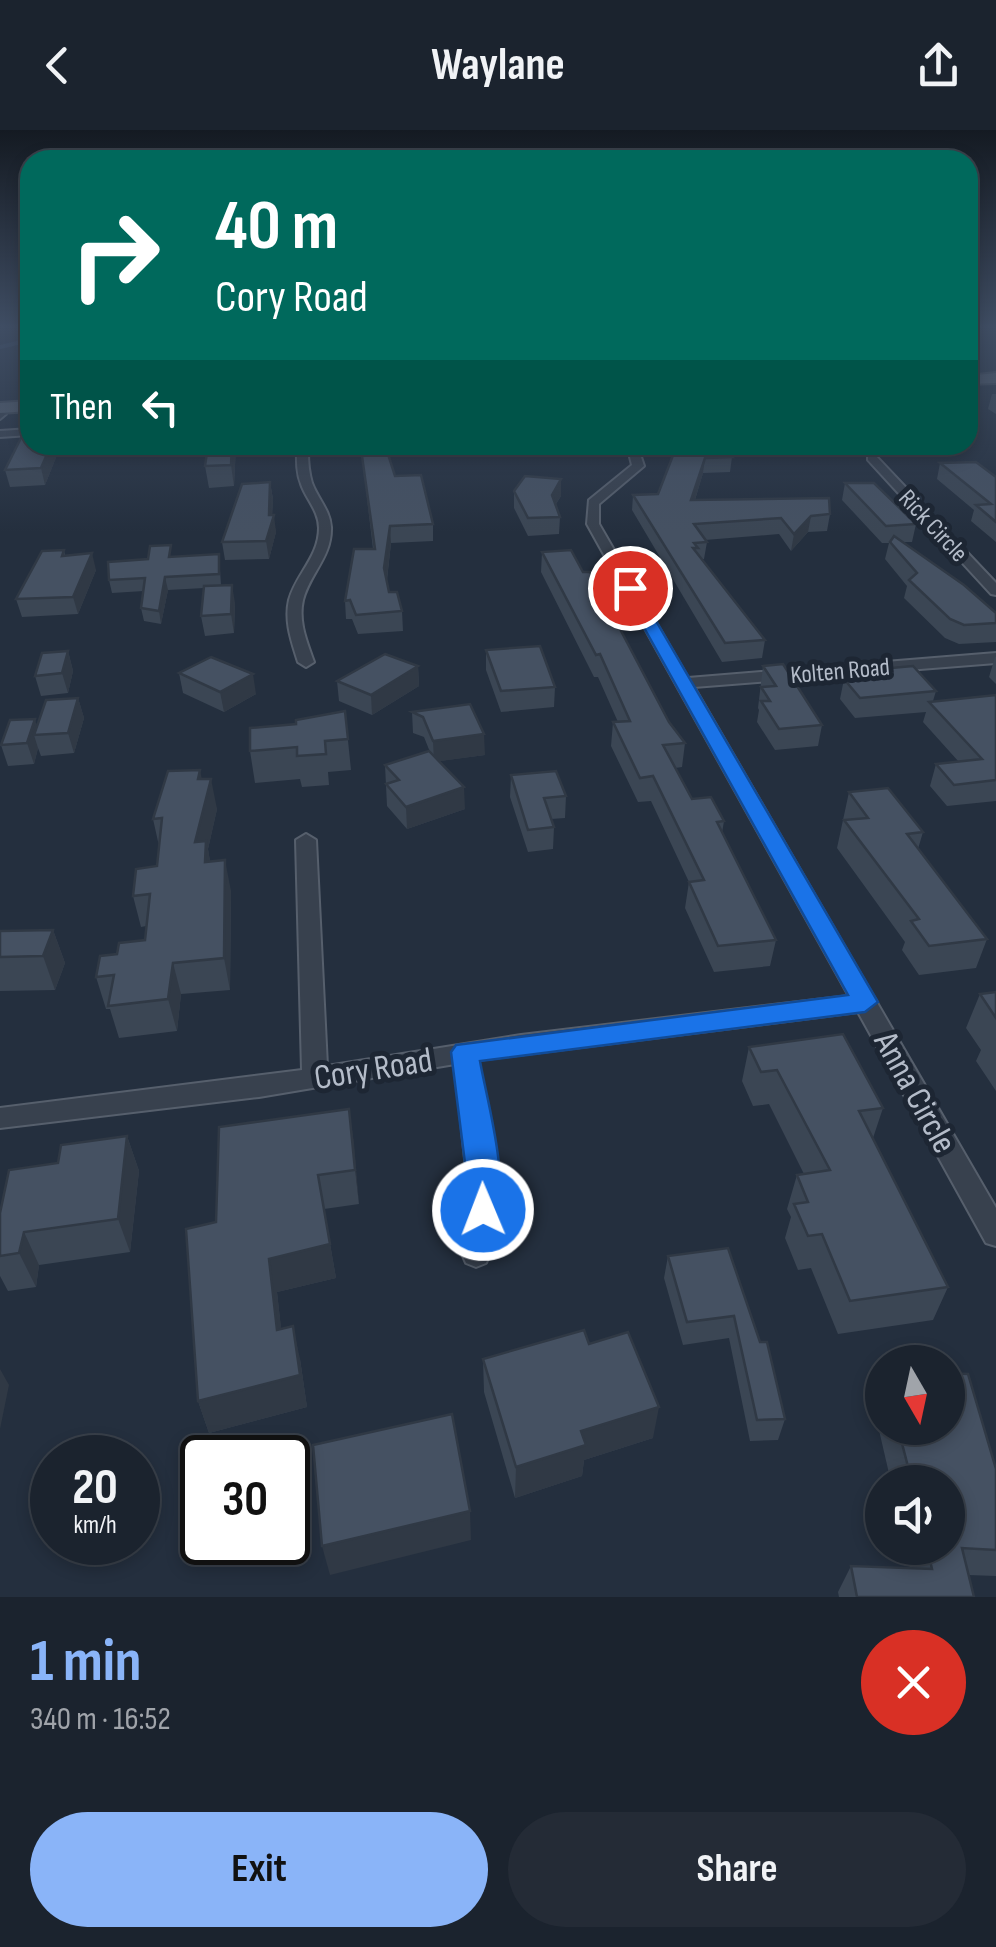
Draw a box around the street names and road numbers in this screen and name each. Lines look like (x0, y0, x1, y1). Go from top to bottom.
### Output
street label: Rick Circle (892, 483, 974, 569)
street label: Kolten Road (789, 652, 891, 691)
street label: Anna Circle (863, 1024, 966, 1161)
street label: Cory Road (311, 1039, 435, 1100)

